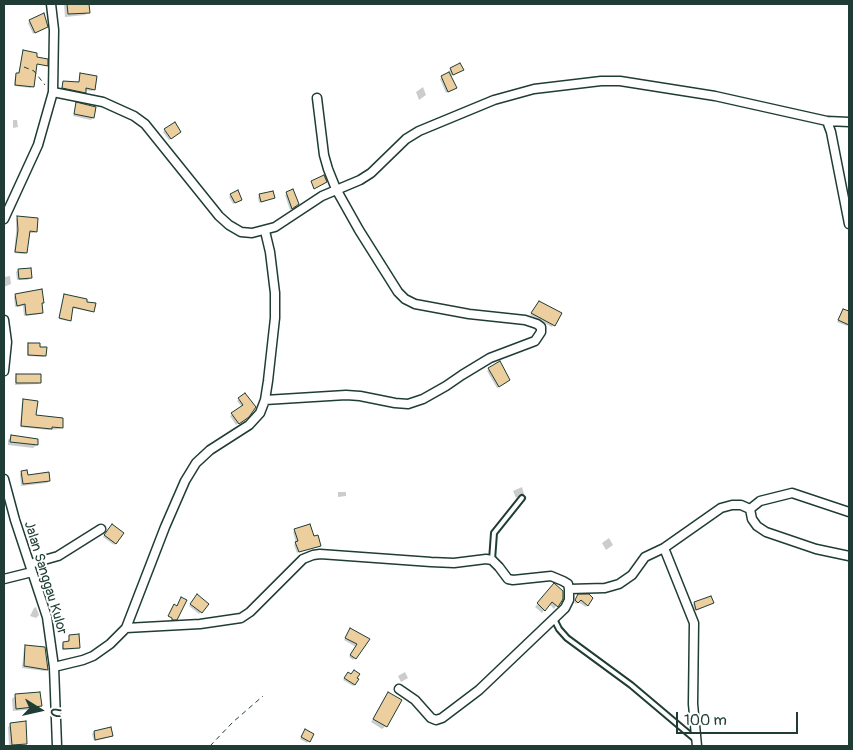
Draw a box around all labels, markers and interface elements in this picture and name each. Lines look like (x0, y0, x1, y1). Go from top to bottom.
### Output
street label: Jalan Sanggau Kulor (20, 519, 70, 637)
north arrow (15, 685, 65, 735)
scale bar (678, 702, 800, 734)
text: U (46, 707, 64, 719)
text: 100 m (684, 711, 727, 730)

